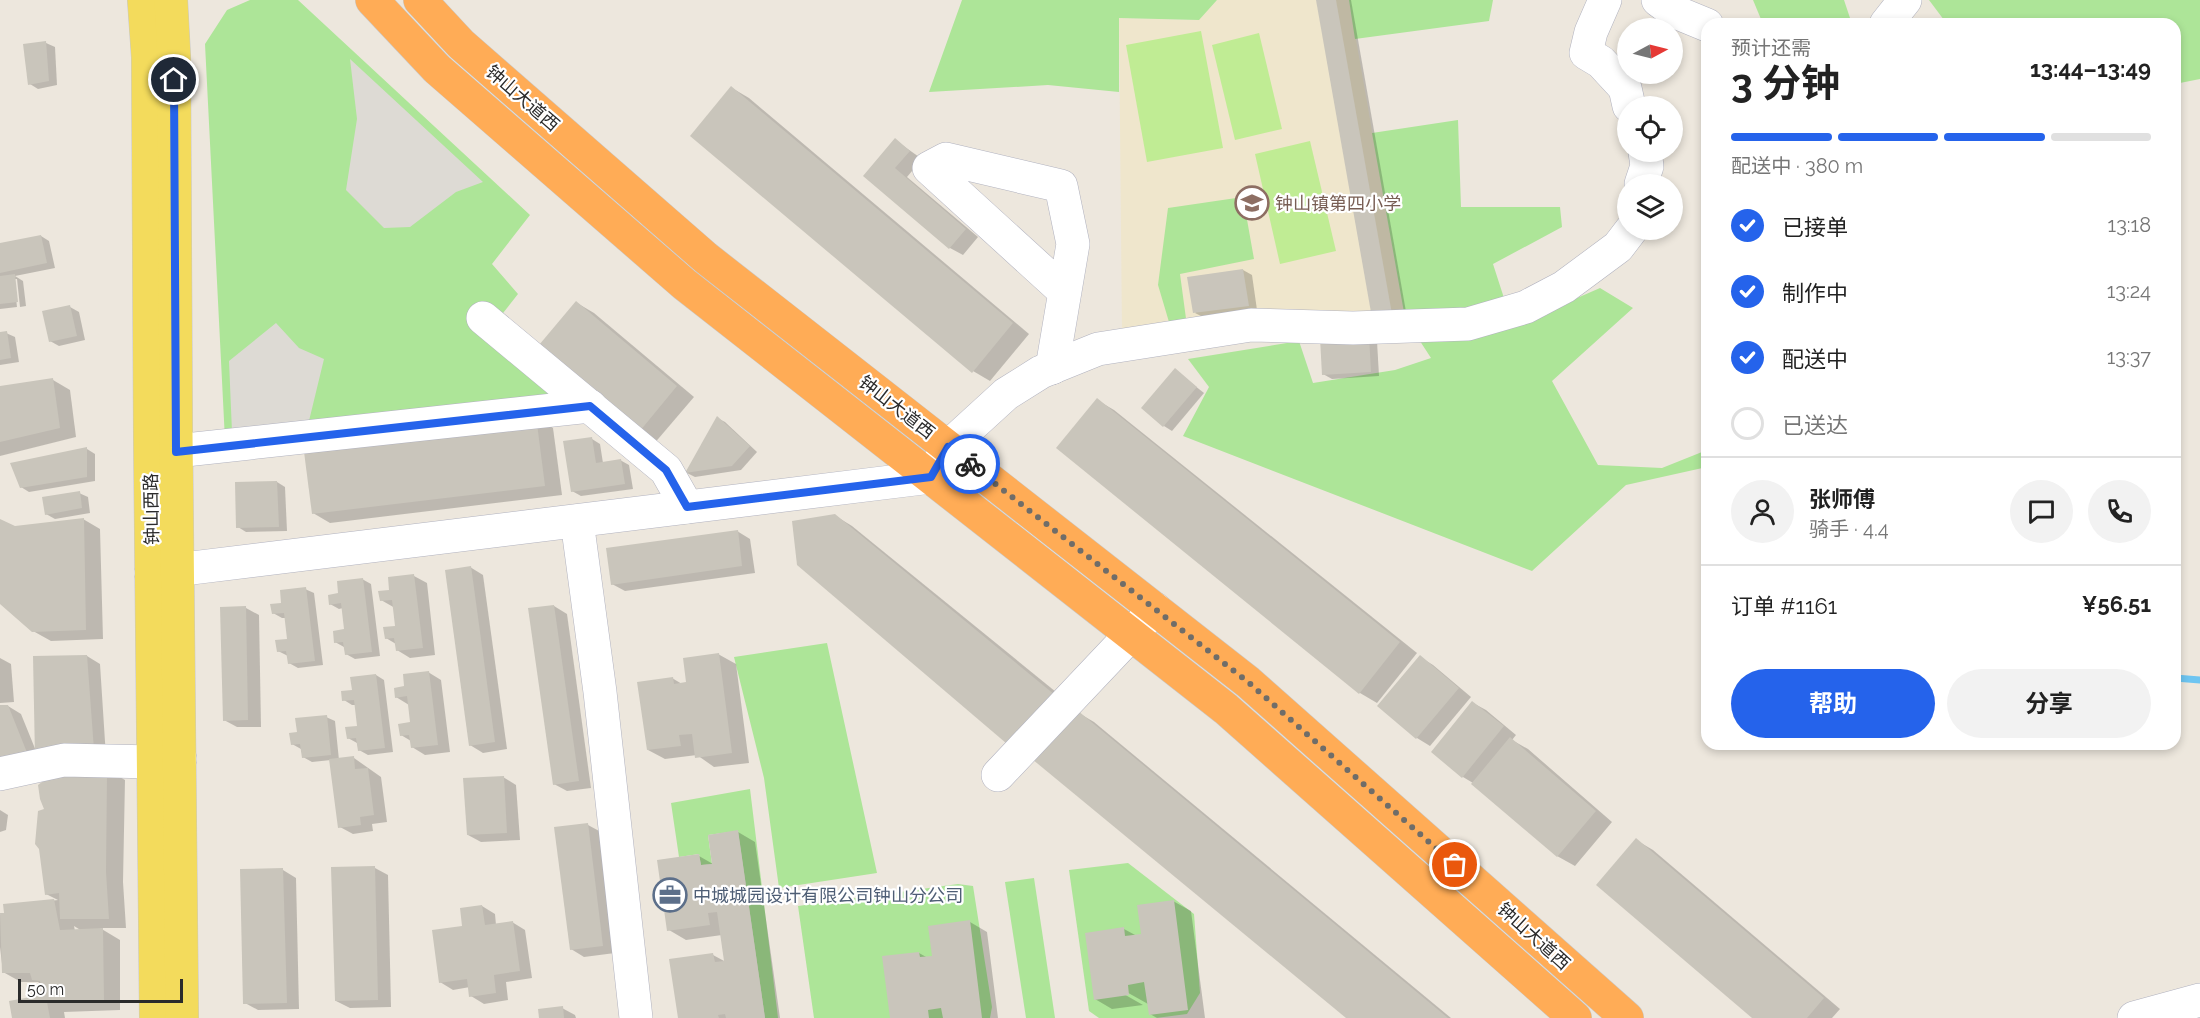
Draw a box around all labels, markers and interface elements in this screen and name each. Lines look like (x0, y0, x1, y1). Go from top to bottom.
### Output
north arrow (1617, 18, 1683, 84)
map controls (1617, 18, 1683, 240)
text: 预计还需 (1731, 36, 1811, 60)
pin (148, 54, 199, 105)
text: 13:44–13:49 (2030, 56, 2151, 82)
text: 3 分钟 (1731, 60, 1840, 106)
street label: 钟山大道西 (482, 61, 564, 135)
icon: home (157, 63, 190, 96)
button: locate (1617, 96, 1683, 162)
text: 配送中 · 380 m (1731, 154, 1863, 178)
button: layers (1617, 174, 1683, 240)
school or university icon: 钟山镇第四小学 (1234, 185, 1270, 221)
place label: 钟山镇第四小学 (1275, 193, 1401, 214)
icon: check (1731, 209, 1764, 242)
text: 13:18 (2108, 213, 2151, 237)
text: 已接单 (1782, 214, 1848, 240)
icon: check (1731, 275, 1764, 308)
text: 13:24 (2107, 279, 2151, 303)
text: 制作中 (1782, 280, 1848, 306)
icon: check (1731, 341, 1764, 374)
text: 13:37 (2107, 345, 2151, 369)
text: 配送中 (1782, 346, 1848, 372)
street label: 钟山大道西 (855, 371, 939, 443)
text: 已送达 (1782, 412, 1848, 438)
courier (940, 434, 1000, 494)
icon: bike (954, 448, 987, 481)
street label: 钟山西路 (140, 473, 162, 545)
button: person (1731, 480, 1794, 543)
button: chat (2010, 480, 2073, 543)
button: phone (2088, 480, 2151, 543)
text: 张师傅 (1809, 486, 1875, 512)
text: 骑手 · 4.4 (1809, 517, 1889, 541)
text: ¥56.51 (2082, 591, 2151, 617)
text: 订单 #1161 (1731, 593, 1837, 619)
button: 帮助 (1731, 669, 1935, 738)
button: 分享 (1947, 669, 2151, 738)
pin (1429, 839, 1480, 890)
icon: bag (1438, 848, 1471, 881)
office icon: 中城城园设计有限公司钟山分公司 (652, 877, 688, 913)
place label: 中城城园设计有限公司钟山分公司 (693, 885, 963, 906)
street label: 钟山大道西 (1494, 898, 1574, 974)
scale bar (18, 976, 183, 1004)
text: 50 m (27, 980, 64, 999)

